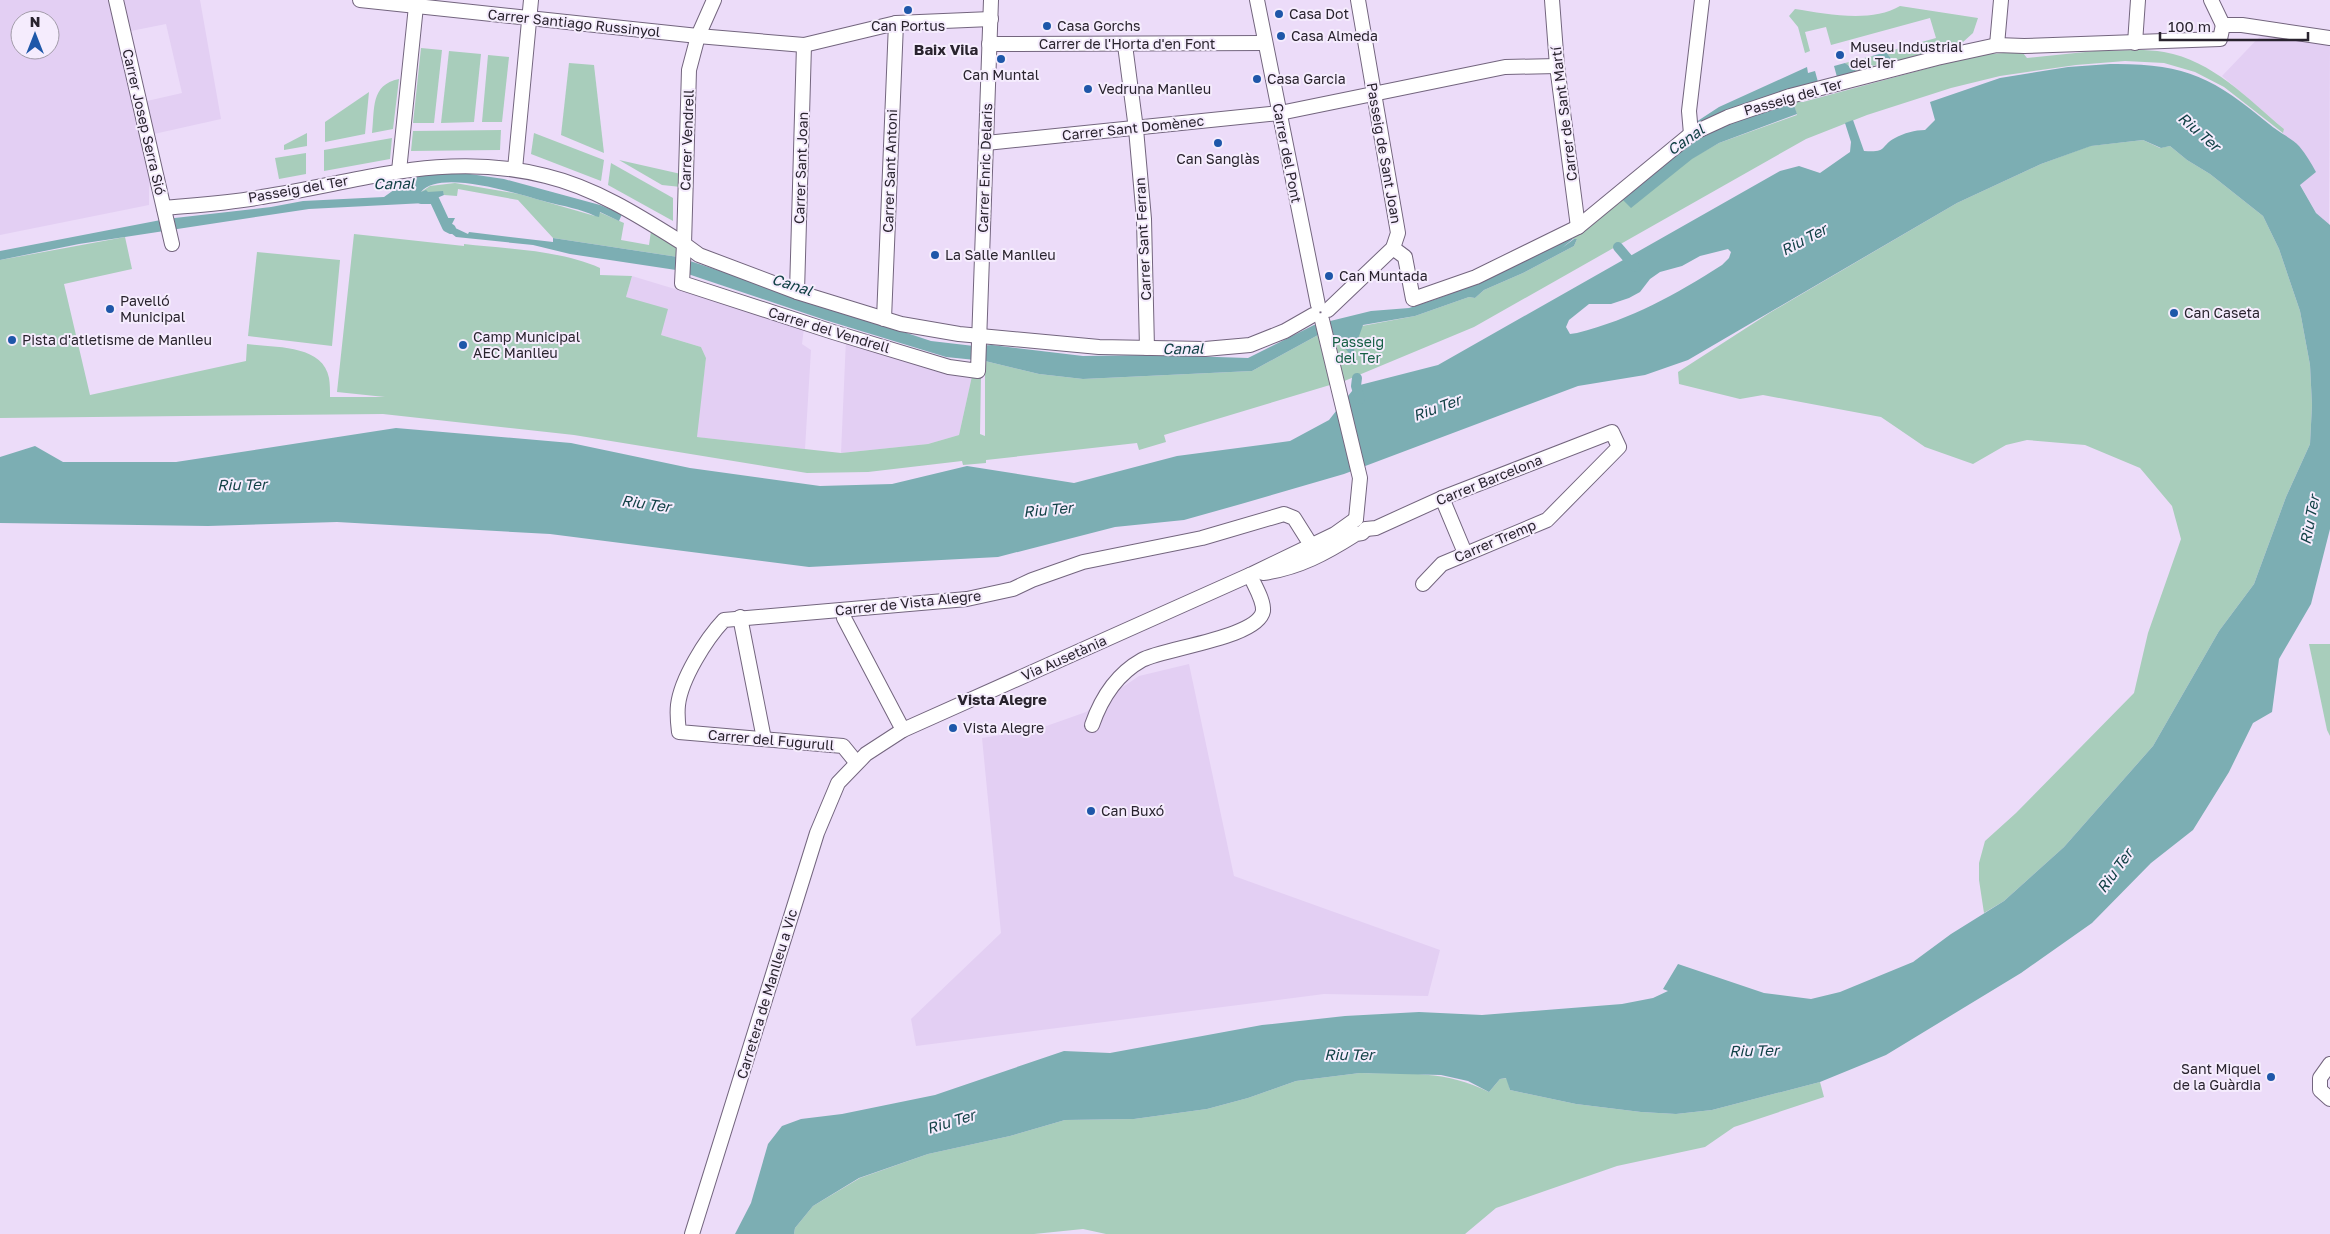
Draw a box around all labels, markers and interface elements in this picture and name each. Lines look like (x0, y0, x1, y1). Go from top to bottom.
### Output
marker: Can Portus (902, 4, 914, 16)
street label: Carrer Santiago Russinyol (487, 5, 661, 40)
place label: Casa Dot (1289, 5, 1349, 22)
marker: Casa Dot (1273, 8, 1285, 20)
north arrow (10, 10, 60, 60)
scale bar (2160, 10, 2308, 42)
text: N (30, 13, 40, 30)
place label: Can Portus (871, 17, 945, 34)
place label: Casa Gorchs (1057, 17, 1141, 34)
text: 100 m (2168, 17, 2211, 35)
marker: Casa Gorchs (1041, 20, 1053, 32)
place label: Casa Almeda (1291, 27, 1378, 44)
marker: Casa Almeda (1275, 30, 1287, 42)
street label: Carrer de l'Horta d'en Font (1039, 35, 1215, 52)
place label: Museu Industrial del Ter (1850, 38, 1963, 71)
district label: Baix Vila (914, 40, 978, 58)
street label: Carrer de Sant Martí (1547, 45, 1580, 182)
street label: Carrer Josep Serra Sió (119, 47, 170, 197)
marker: Museu Industrial del Ter (1834, 49, 1846, 61)
marker: Can Muntal (995, 53, 1007, 65)
place label: Can Muntal (963, 66, 1039, 83)
place label: Casa Garcia (1267, 70, 1346, 87)
marker: Casa Garcia (1251, 73, 1263, 85)
street label: Passeig del Ter (1742, 74, 1844, 119)
place label: Vedruna Manlleu (1098, 80, 1211, 97)
street label: Passeig de Sant Joan (1364, 81, 1405, 225)
marker: Vedruna Manlleu (1082, 83, 1094, 95)
street label: Carrer Vendrell (676, 89, 697, 191)
street label: Carrer del Pont (1269, 101, 1306, 204)
street label: Carrer Enric Delaris (974, 103, 995, 233)
water label: Riu Ter (2175, 108, 2226, 156)
street label: Carrer Sant Antoni (879, 109, 900, 233)
street label: Carrer Sant Joan (790, 112, 811, 224)
street label: Carrer Sant Domènec (1061, 112, 1205, 143)
water label: Canal (1663, 119, 1708, 158)
marker: Can Sanglàs (1212, 137, 1224, 149)
place label: Can Sanglàs (1176, 150, 1260, 167)
street label: Passeig del Ter (246, 171, 350, 206)
water label: Canal (373, 174, 416, 192)
street label: Carrer Sant Ferran (1131, 177, 1154, 301)
water label: Riu Ter (1777, 219, 1832, 259)
place label: La Salle Manlleu (945, 246, 1056, 263)
marker: La Salle Manlleu (929, 249, 941, 261)
place label: Can Muntada (1339, 267, 1428, 284)
water label: Canal (770, 269, 816, 299)
marker: Can Muntada (1323, 270, 1335, 282)
place label: Pavelló Municipal (120, 292, 185, 325)
marker: Pavelló Municipal (104, 303, 116, 315)
street label: Carrer del Vendrell (766, 303, 892, 356)
place label: Can Caseta (2184, 304, 2260, 321)
marker: Can Caseta (2168, 307, 2180, 319)
place label: Camp Municipal AEC Manlleu (473, 328, 580, 361)
place label: Pista d'atletisme de Manlleu (22, 331, 212, 348)
park label: Passeig del Ter (1332, 333, 1384, 366)
marker: Pista d'atletisme de Manlleu (6, 334, 18, 346)
marker: Camp Municipal AEC Manlleu (457, 339, 469, 351)
water label: Canal (1162, 339, 1205, 357)
water label: Riu Ter (1410, 389, 1465, 424)
street label: Carrer Barcelona (1433, 451, 1544, 509)
water label: Riu Ter (217, 475, 269, 493)
water label: Riu Ter (620, 491, 674, 516)
water label: Riu Ter (2295, 492, 2323, 546)
water label: Riu Ter (1022, 498, 1076, 520)
street label: Carrer Tremp (1451, 516, 1538, 565)
street label: Carrer de Vista Alegre (834, 586, 982, 619)
street label: Via Ausetània (1019, 631, 1109, 684)
district label: Vista Alegre (957, 690, 1047, 708)
place label: Vista Alegre (963, 719, 1044, 736)
marker: Vista Alegre (947, 722, 959, 734)
street label: Carrer del Fugurull (707, 726, 835, 753)
place label: Can Buxó (1101, 802, 1164, 819)
marker: Can Buxó (1085, 805, 1097, 817)
water label: Riu Ter (2092, 843, 2137, 896)
street label: Carretera de Manlleu a Vic (733, 907, 801, 1081)
water label: Riu Ter (1729, 1041, 1781, 1059)
water label: Riu Ter (1324, 1045, 1376, 1063)
place label: Sant Miquel de la Guàrdia (2173, 1060, 2261, 1093)
marker: Sant Miquel de la Guàrdia (2265, 1071, 2277, 1083)
water label: Riu Ter (924, 1105, 979, 1137)

